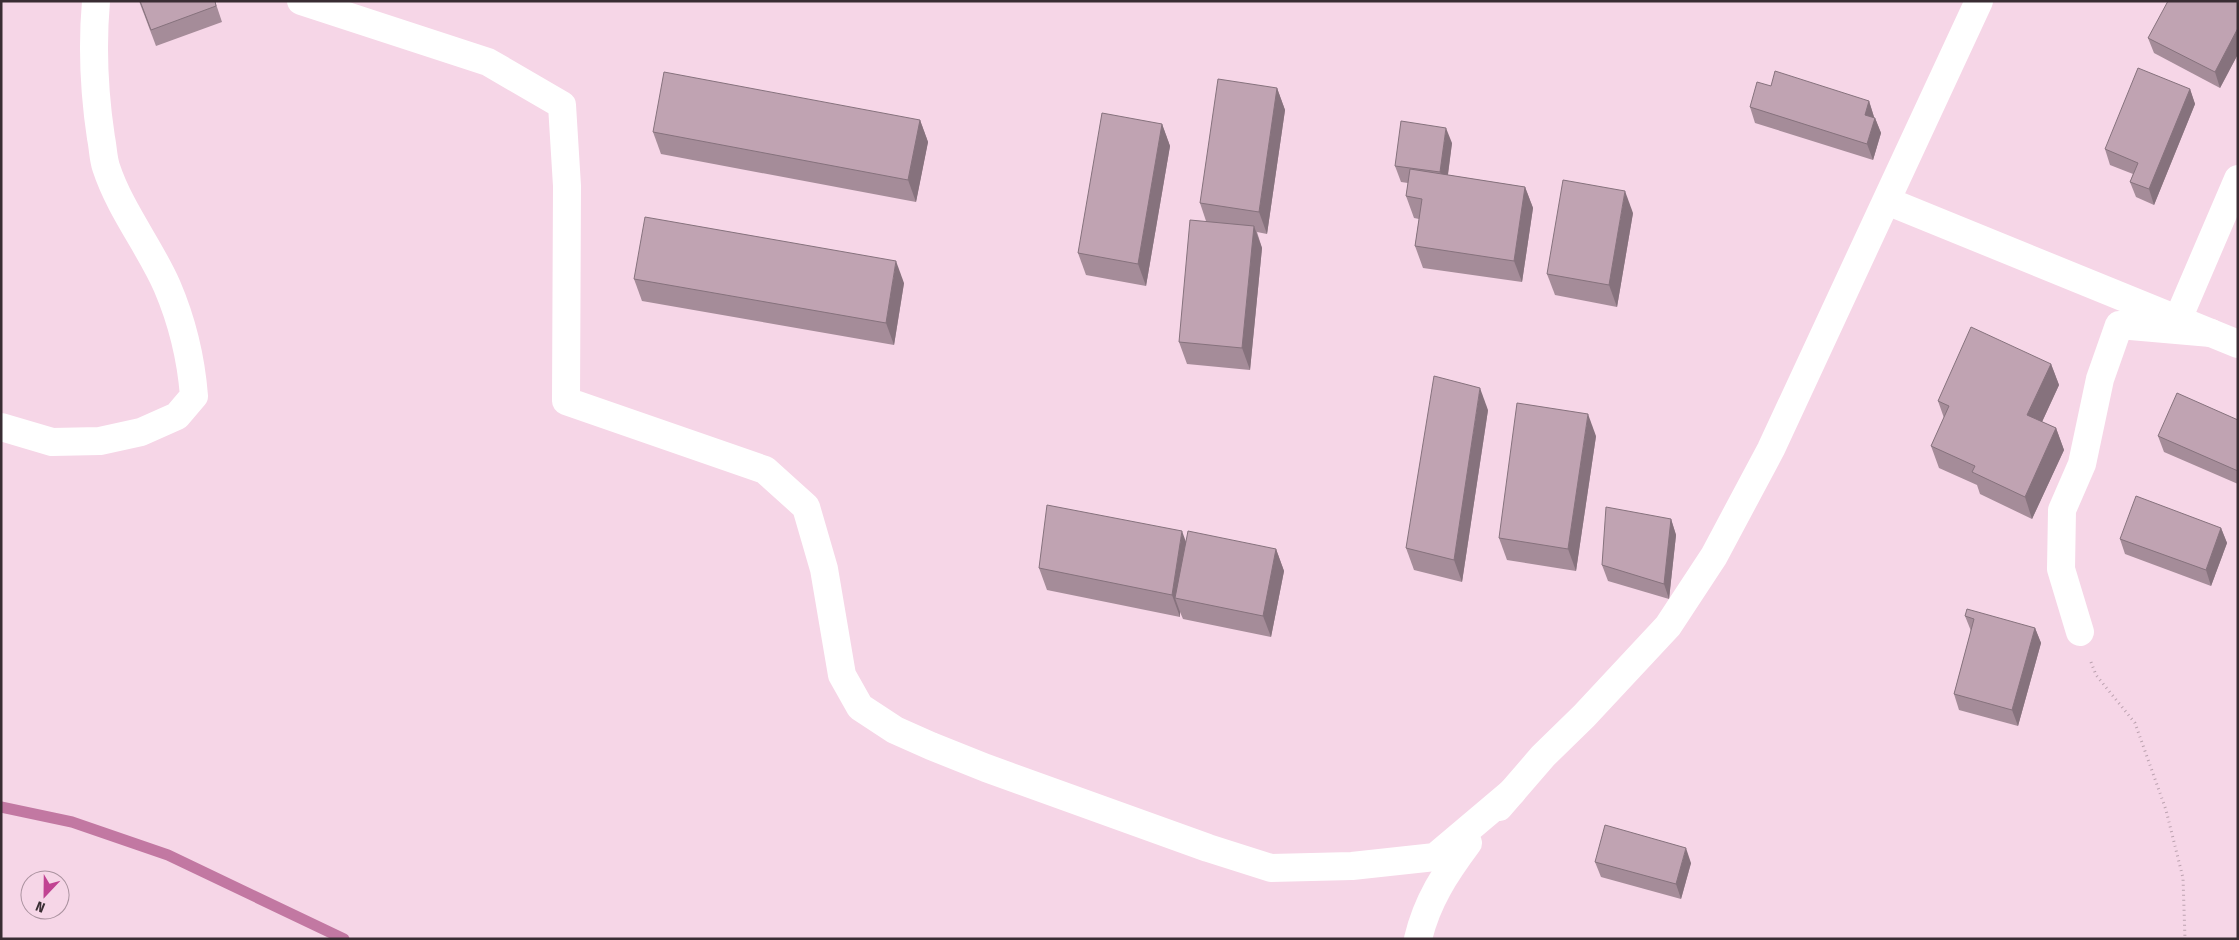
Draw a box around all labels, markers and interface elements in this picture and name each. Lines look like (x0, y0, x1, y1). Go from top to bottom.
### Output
north arrow (20, 870, 70, 920)
text: N (33, 897, 47, 916)

